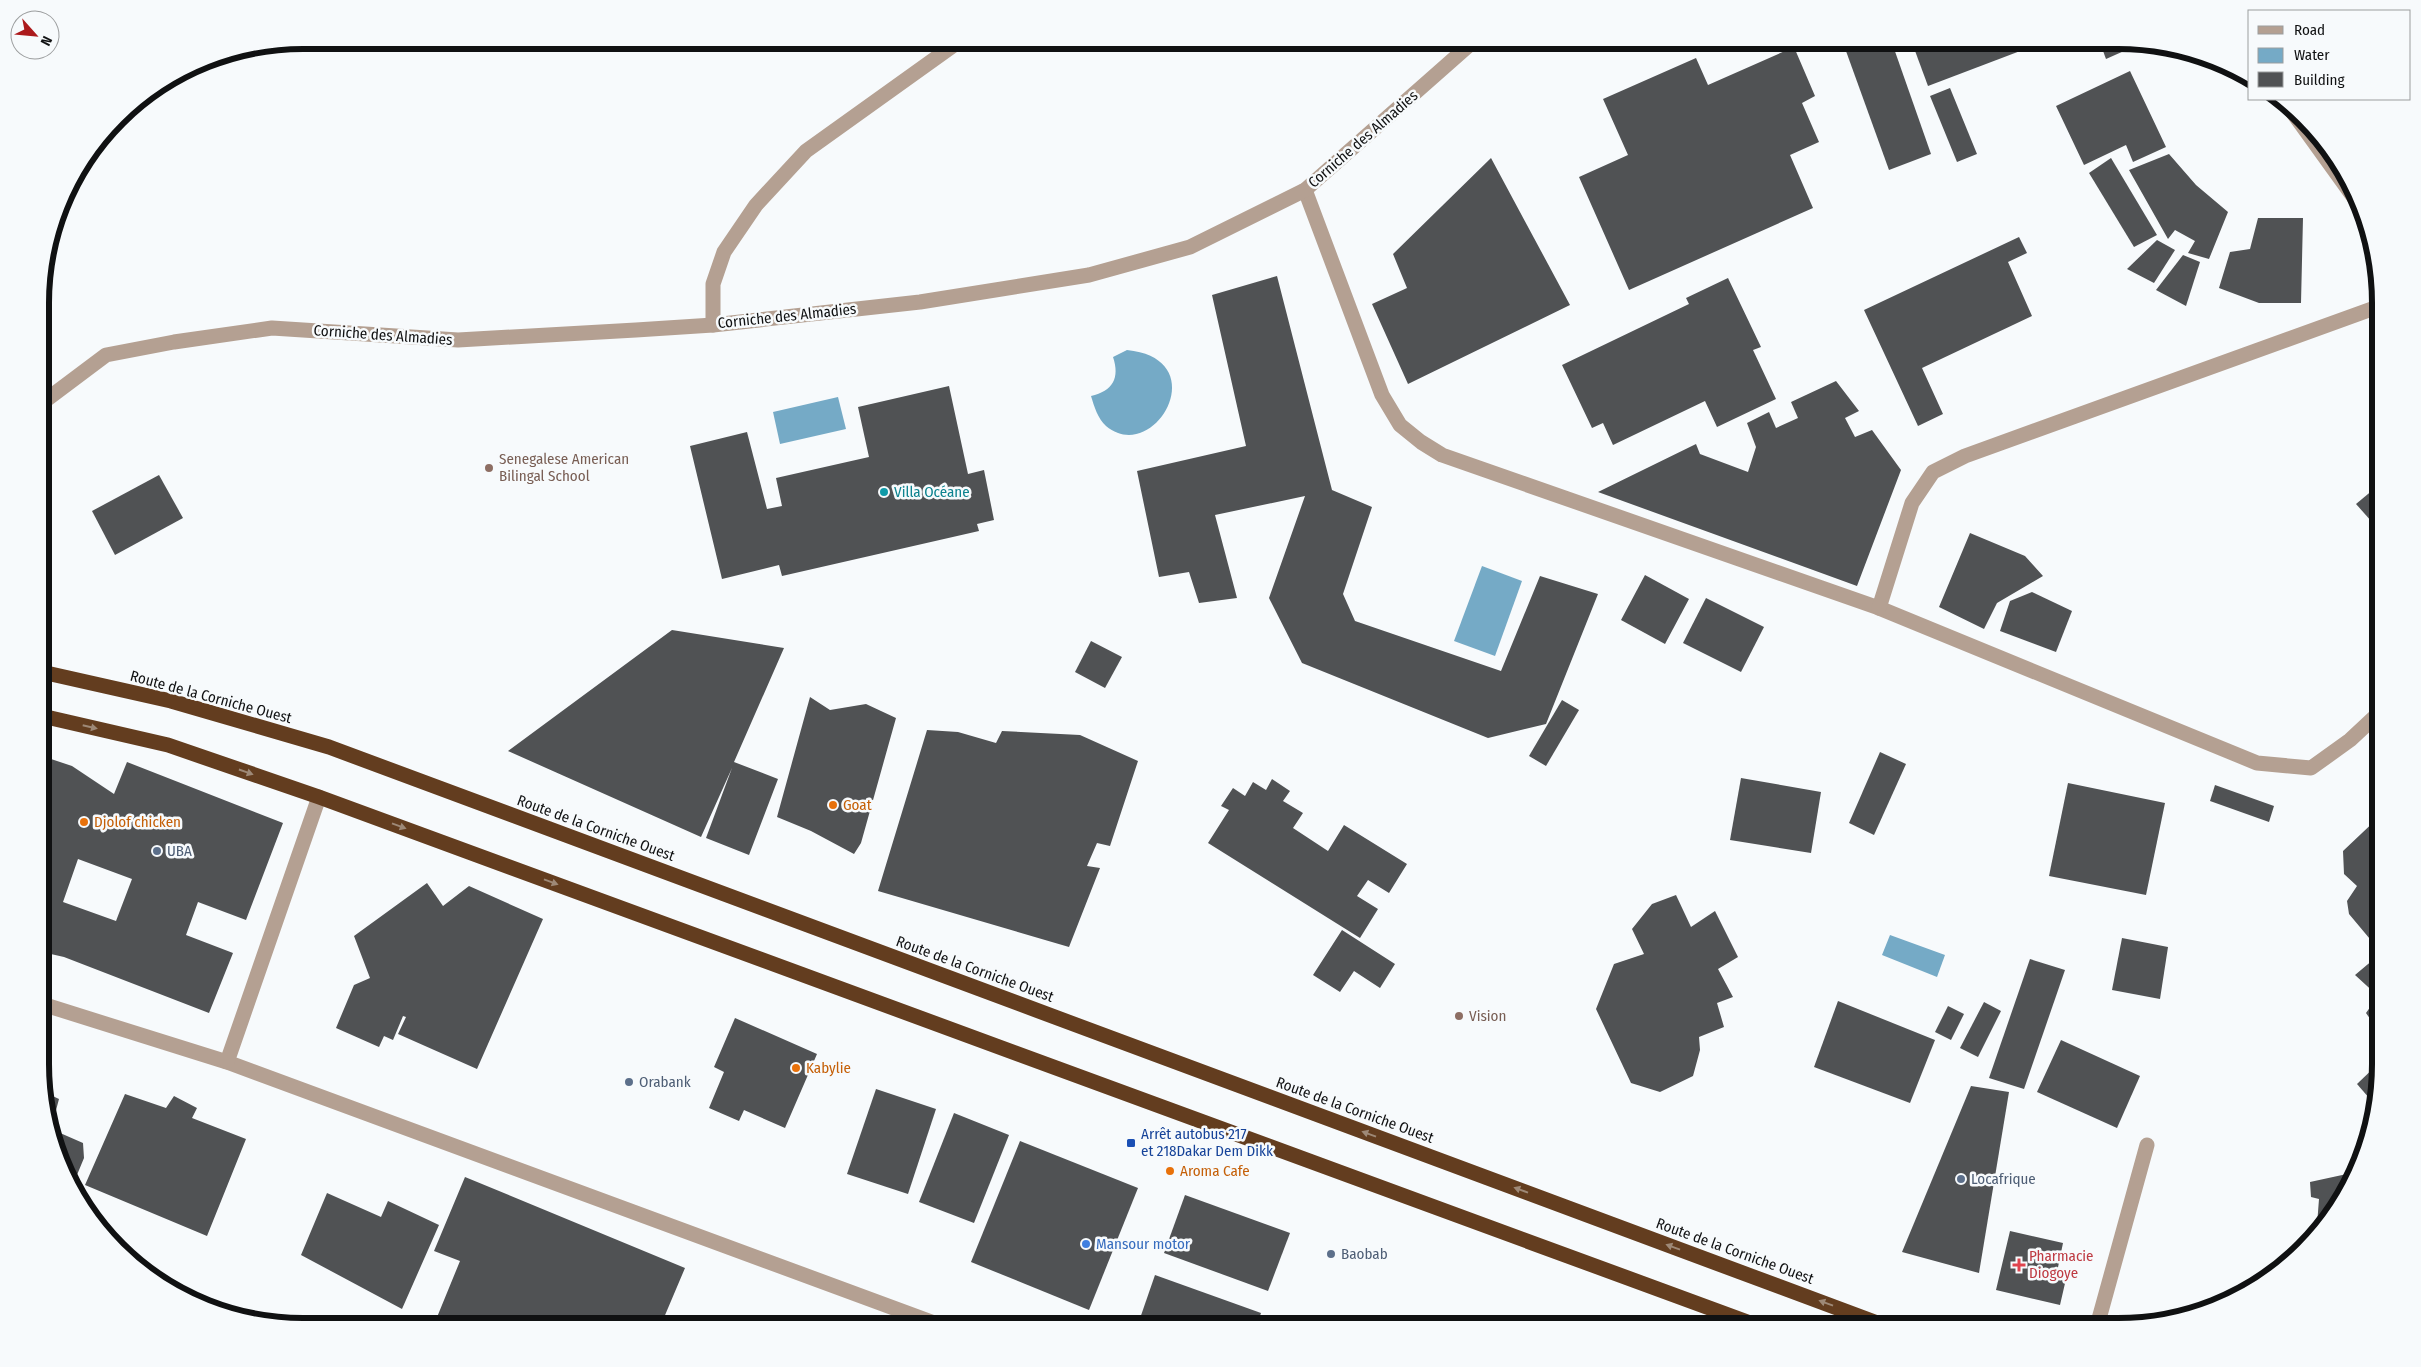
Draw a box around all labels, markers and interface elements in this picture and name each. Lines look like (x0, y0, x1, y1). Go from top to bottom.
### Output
north arrow (10, 10, 60, 60)
legend (2248, 10, 2411, 100)
text: Road (2294, 21, 2325, 39)
text: N (37, 33, 56, 48)
text: Water (2294, 46, 2330, 64)
text: Building (2294, 71, 2345, 89)
street label: Corniche des Almadies (1305, 87, 1421, 191)
street label: Corniche des Almadies (717, 300, 857, 332)
street label: Corniche des Almadies (313, 321, 453, 349)
place label: Senegalese American Bilingal School (499, 450, 629, 485)
marker: Senegalese American Bilingal School (483, 462, 495, 474)
place label: Villa Océane (894, 483, 970, 501)
marker: Villa Océane (878, 486, 890, 498)
street label: Route de la Corniche Ouest (128, 667, 294, 727)
one-way arrow (82, 723, 97, 731)
one-way arrow (238, 769, 253, 776)
street label: Route de la Corniche Ouest (515, 791, 677, 865)
place label: Goat (843, 796, 872, 814)
marker: Goat (827, 799, 839, 811)
place label: Djolof chicken (94, 813, 181, 831)
marker: Djolof chicken (78, 816, 90, 828)
one-way arrow (392, 822, 407, 830)
place label: UBA (167, 842, 192, 860)
marker: UBA (151, 845, 163, 857)
one-way arrow (544, 879, 559, 886)
street label: Route de la Corniche Ouest (894, 932, 1056, 1006)
place label: Vision (1469, 1007, 1506, 1025)
marker: Vision (1453, 1010, 1465, 1022)
place label: Kabylie (806, 1059, 851, 1077)
marker: Kabylie (790, 1062, 802, 1074)
place label: Orabank (639, 1073, 691, 1091)
street label: Route de la Corniche Ouest (1274, 1073, 1436, 1147)
marker: Orabank (623, 1076, 635, 1088)
place label: Arrêt autobus 217 et 218Dakar Dem Dikk (1141, 1125, 1273, 1160)
one-way arrow (1361, 1130, 1376, 1137)
marker: Arrêt autobus 217 et 218Dakar Dem Dikk (1125, 1137, 1137, 1149)
place label: Aroma Cafe (1180, 1162, 1250, 1180)
marker: Aroma Cafe (1164, 1165, 1176, 1177)
place label: Locafrique (1971, 1170, 2036, 1188)
marker: Locafrique (1955, 1173, 1967, 1185)
one-way arrow (1513, 1186, 1528, 1194)
street label: Route de la Corniche Ouest (1654, 1214, 1816, 1288)
place label: Mansour motor (1096, 1235, 1191, 1253)
marker: Mansour motor (1080, 1238, 1092, 1250)
one-way arrow (1666, 1243, 1681, 1250)
place label: Baobab (1341, 1245, 1388, 1263)
place label: Pharmacie Diogoye (2029, 1247, 2094, 1282)
marker: Baobab (1325, 1248, 1337, 1260)
marker: Pharmacie Diogoye (2013, 1259, 2025, 1271)
one-way arrow (1818, 1299, 1833, 1306)

